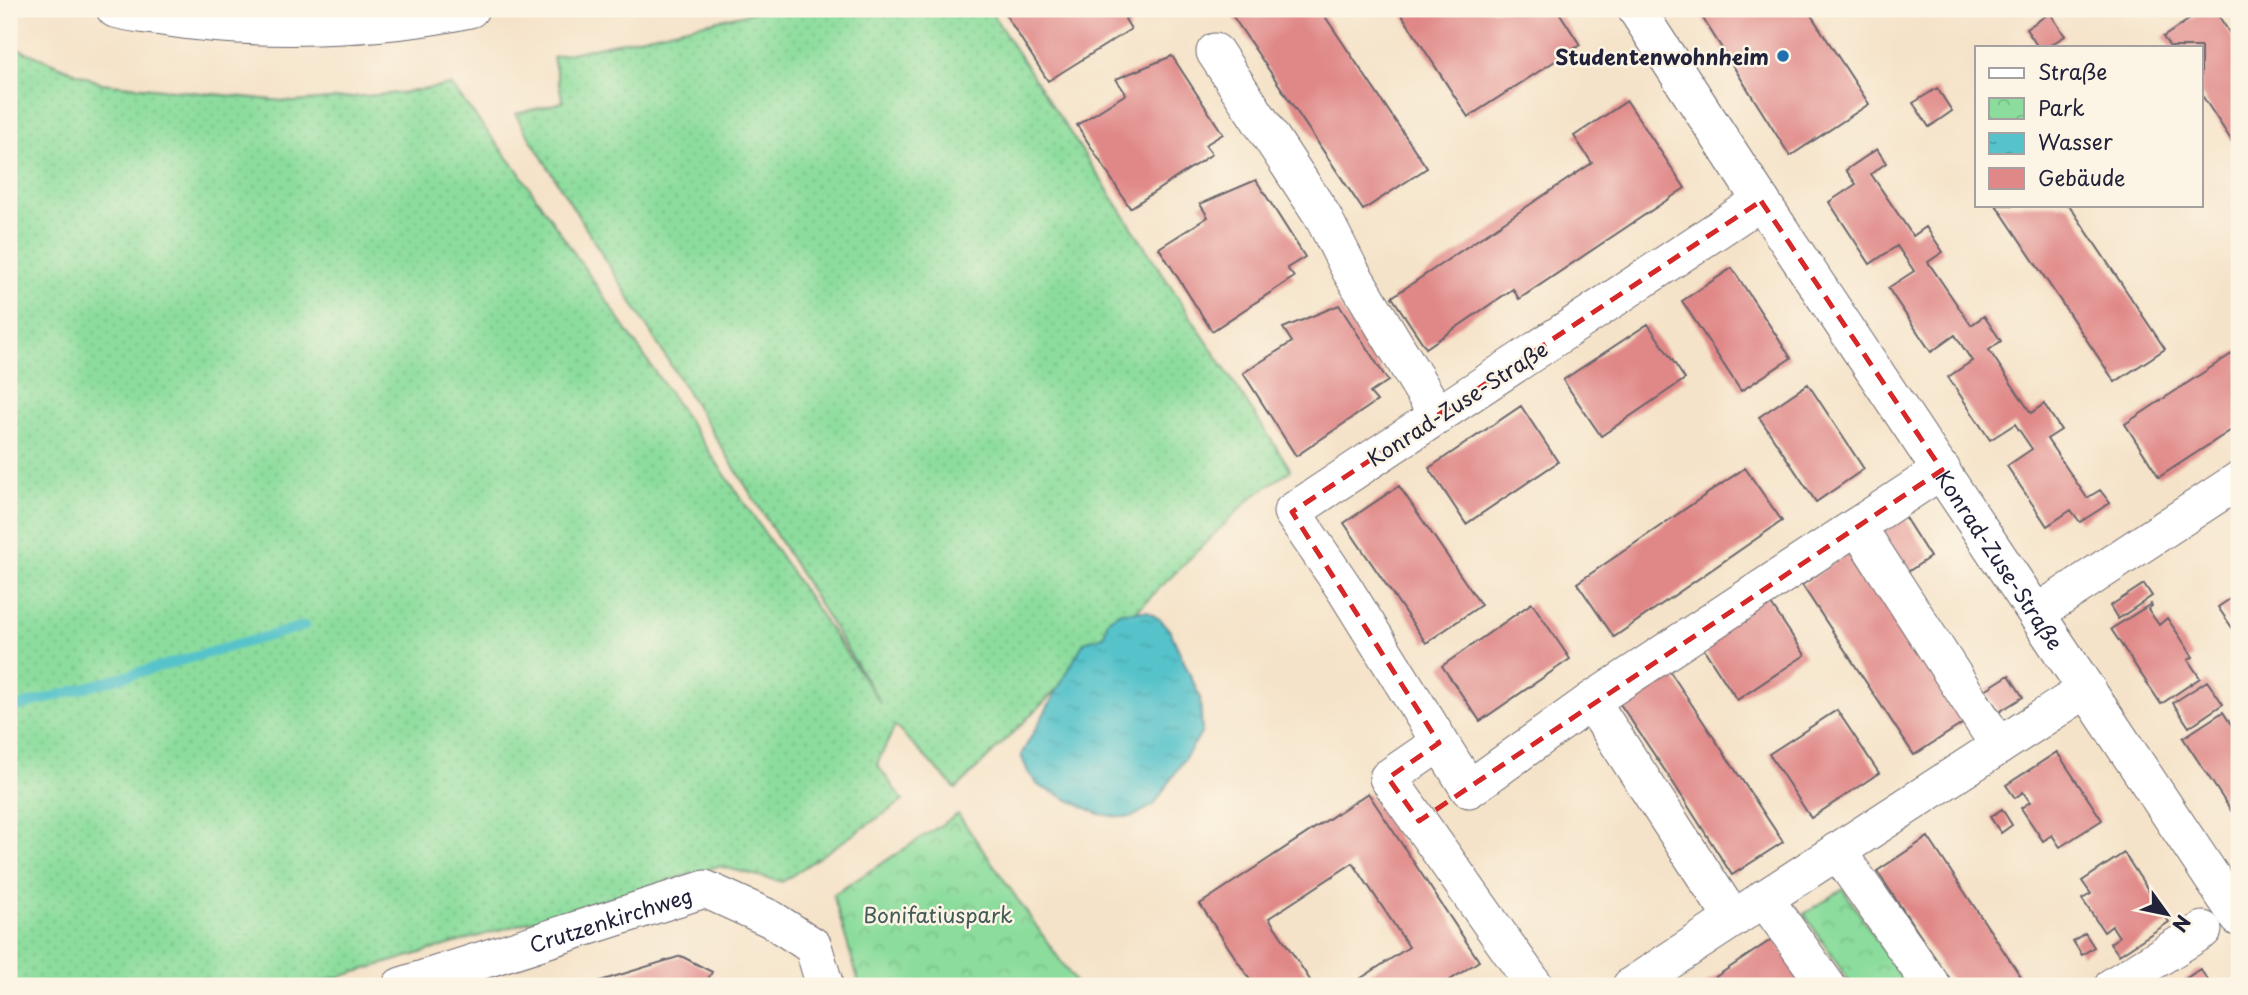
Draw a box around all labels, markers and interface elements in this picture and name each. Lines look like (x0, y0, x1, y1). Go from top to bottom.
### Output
place label: Studentenwohnheim (1555, 40, 1769, 72)
legend (1975, 46, 2202, 206)
marker: Studentenwohnheim (1775, 48, 1791, 64)
text: Straße (2038, 55, 2107, 87)
text: Park (2038, 91, 2085, 123)
text: Wasser (2038, 125, 2113, 157)
text: Gebäude (2038, 161, 2125, 193)
street label: Konrad-Zuse-Straße (1360, 332, 1554, 474)
street label: Konrad-Zuse-Straße (1928, 463, 2072, 656)
street label: Crutzenkirchweg (525, 878, 696, 960)
north arrow (2132, 880, 2202, 950)
park label: Bonifatiuspark (863, 898, 1013, 930)
text: N (2166, 910, 2198, 938)

